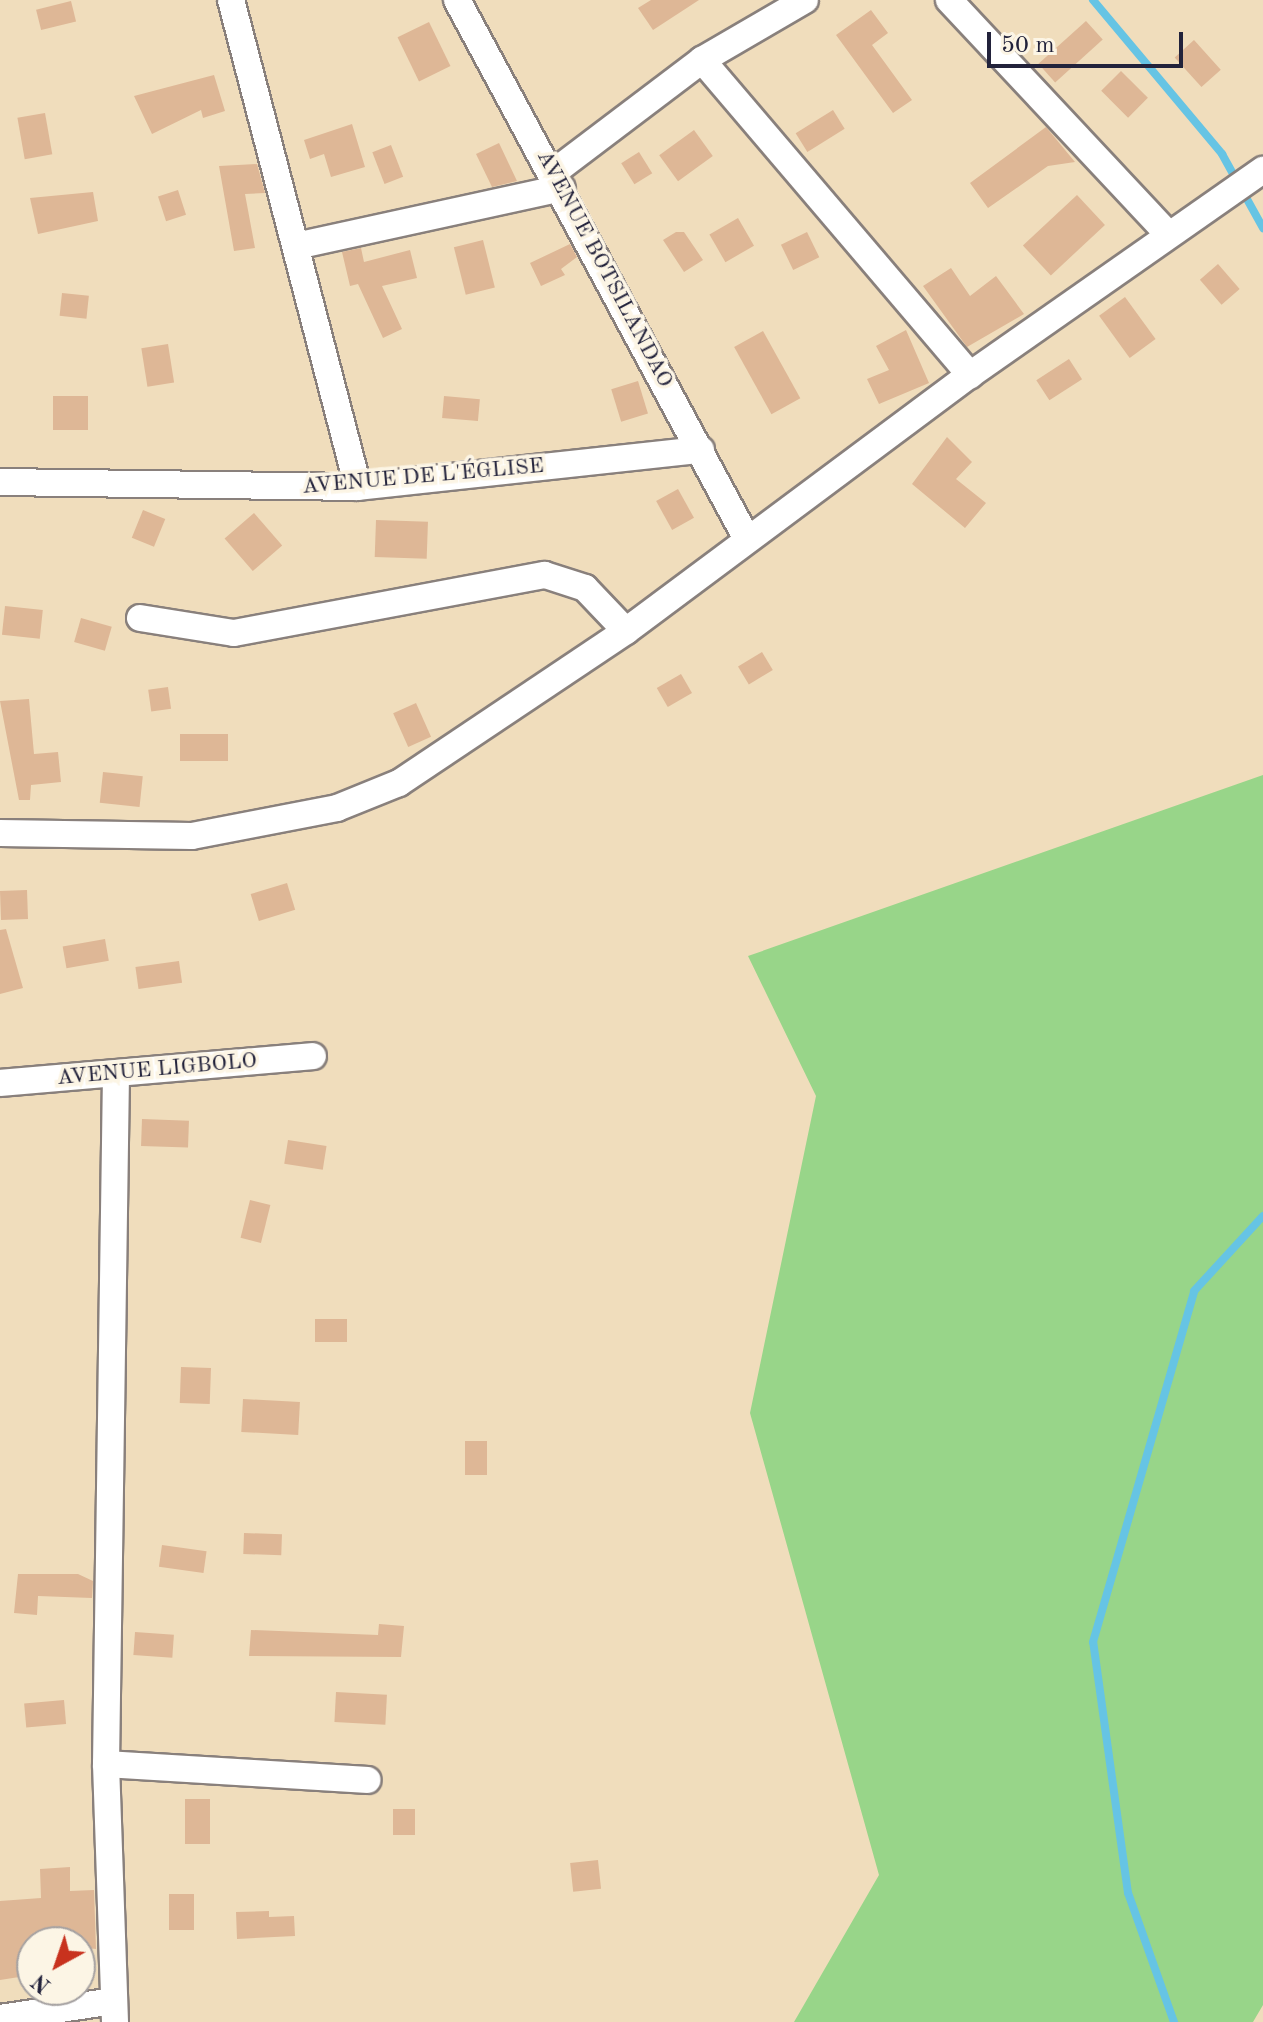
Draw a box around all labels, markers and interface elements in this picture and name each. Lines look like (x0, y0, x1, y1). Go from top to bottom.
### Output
scale bar (991, 16, 1187, 66)
text: 50 m (1001, 34, 1055, 58)
street label: AVENUE BOTSILANDAO (530, 146, 678, 392)
street label: AVENUE DE L'ÉGLISE (301, 453, 545, 501)
street label: AVENUE LIGBOLO (56, 1048, 258, 1092)
north arrow (16, 1926, 96, 2006)
text: N (28, 1969, 55, 1997)

